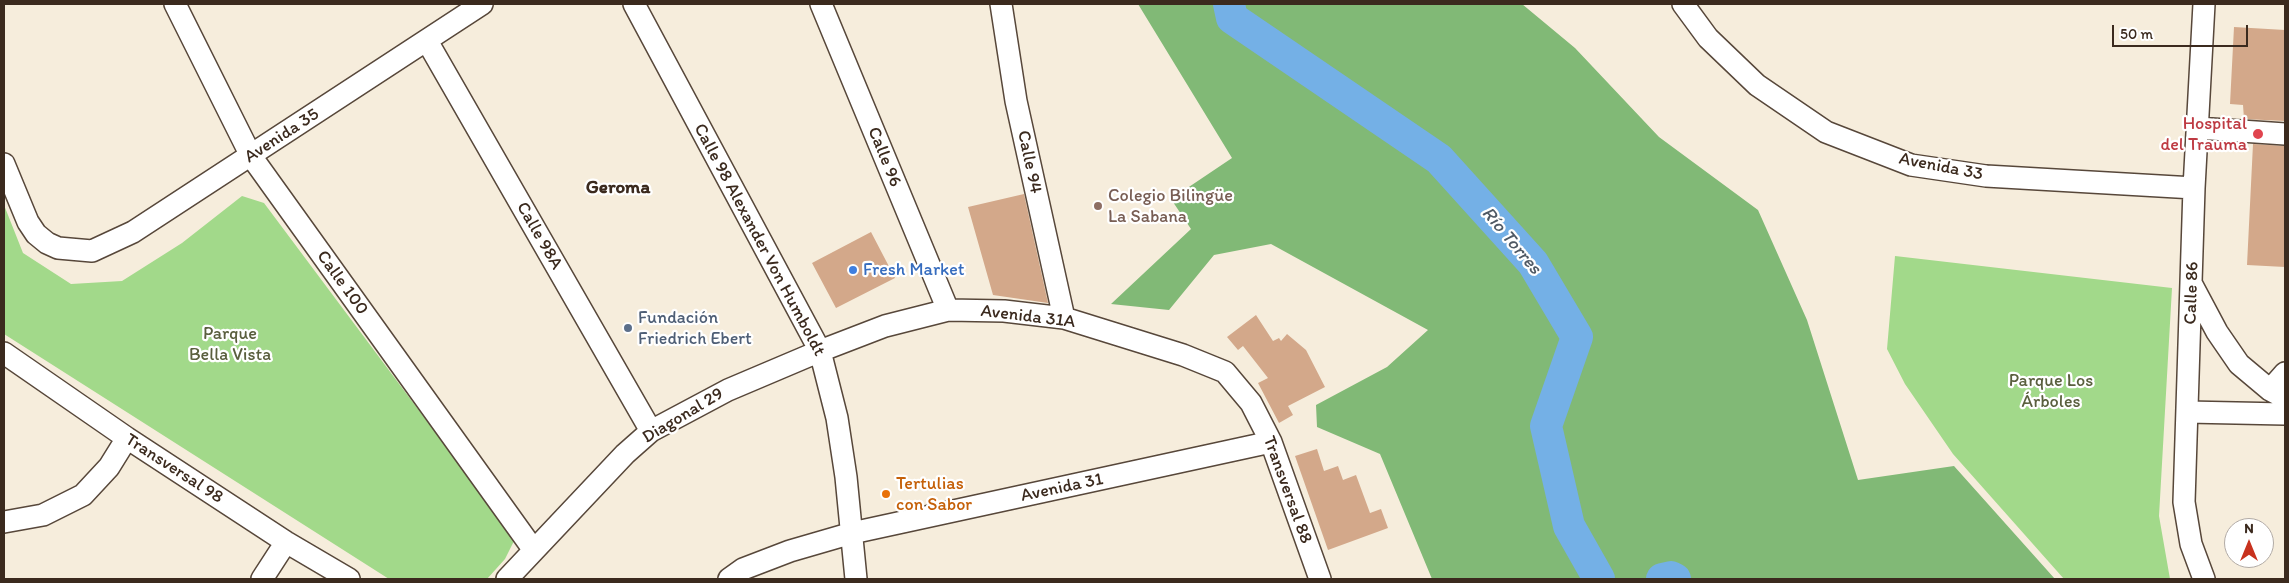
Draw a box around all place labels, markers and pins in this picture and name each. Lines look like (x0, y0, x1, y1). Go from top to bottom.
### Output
place label: Hospital del Trauma (2160, 113, 2247, 156)
marker: Hospital del Trauma (2251, 127, 2265, 141)
place label: Colegio Bilingüe La Sabana (1108, 185, 1233, 228)
marker: Colegio Bilingüe La Sabana (1092, 200, 1104, 212)
place label: Fresh Market (863, 259, 965, 281)
marker: Fresh Market (847, 264, 859, 276)
place label: Fundación Friedrich Ebert (638, 307, 752, 350)
marker: Fundación Friedrich Ebert (622, 322, 634, 334)
place label: Tertulias con Sabor (896, 473, 972, 516)
marker: Tertulias con Sabor (880, 488, 892, 500)

